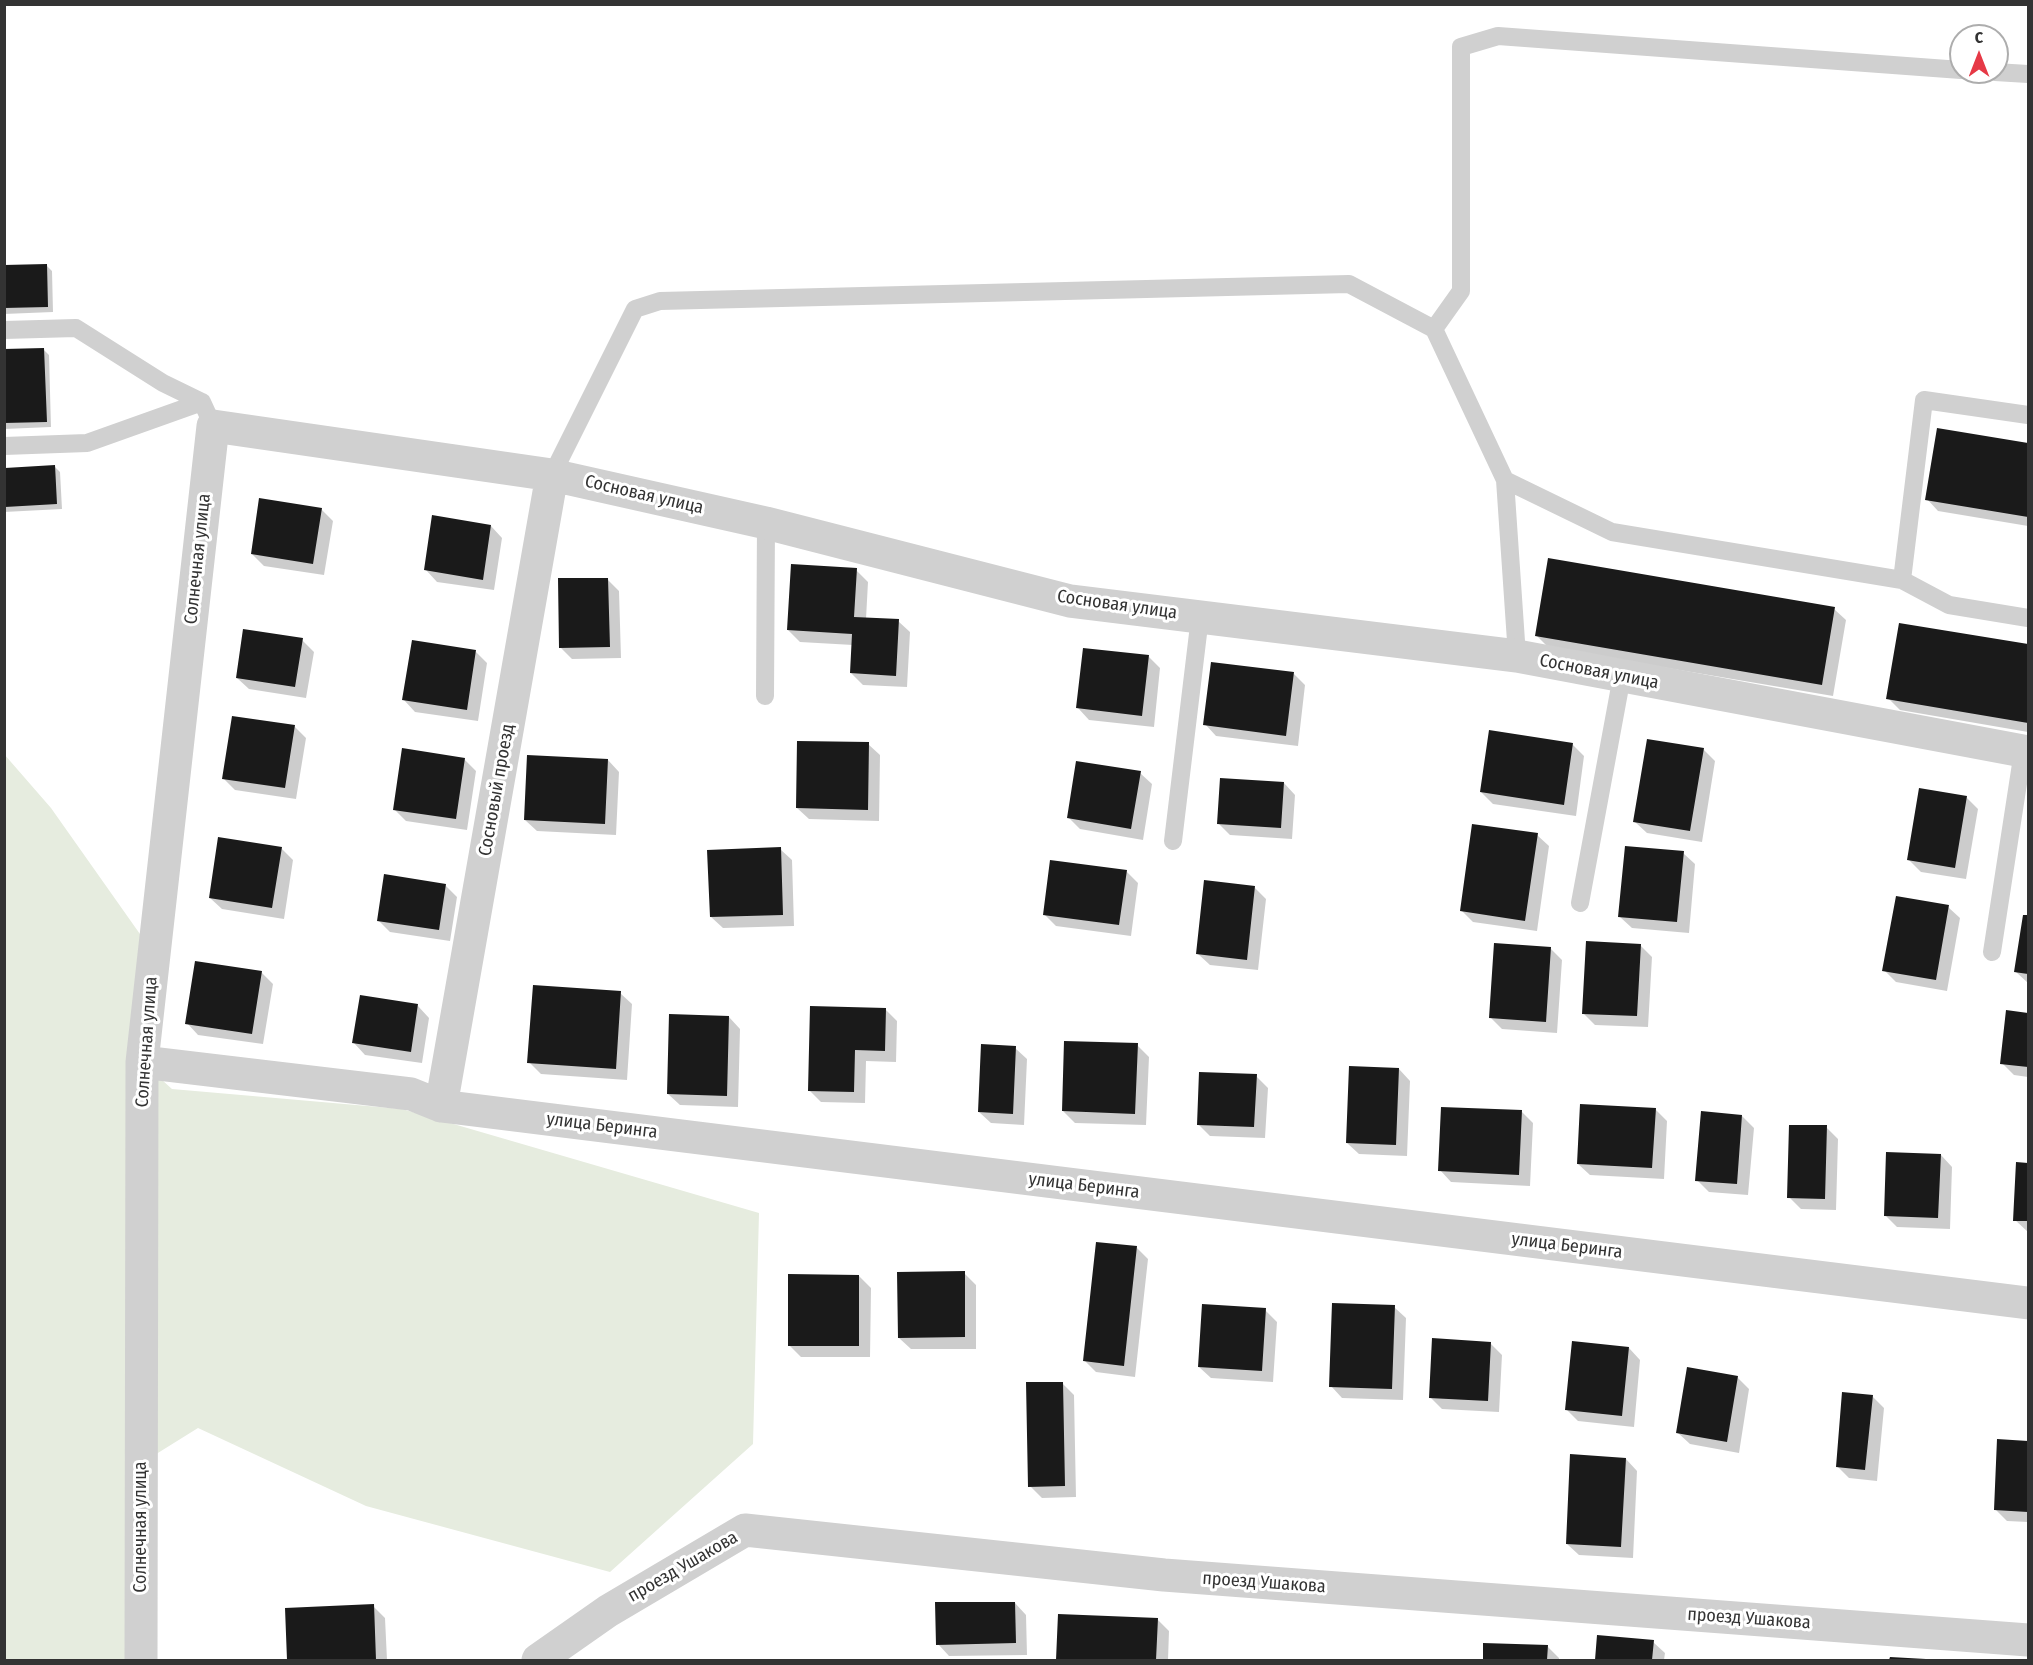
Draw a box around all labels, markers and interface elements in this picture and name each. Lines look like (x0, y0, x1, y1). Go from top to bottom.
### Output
north arrow (1949, 24, 2009, 84)
text: С (1975, 28, 1983, 47)
street label: Сосновая улица (583, 471, 705, 519)
street label: Солнечная улица (180, 493, 216, 625)
street label: Сосновая улица (1056, 586, 1178, 624)
street label: Сосновая улица (1538, 650, 1660, 694)
street label: Сосновый проезд (475, 722, 519, 858)
street label: Солнечная улица (132, 976, 162, 1108)
street label: улица Беринга (545, 1108, 659, 1144)
street label: улица Беринга (1027, 1168, 1141, 1204)
street label: улица Беринга (1510, 1228, 1624, 1264)
street label: Солнечная улица (130, 1461, 152, 1593)
street label: проезд Ушакова (624, 1527, 742, 1607)
street label: проезд Ушакова (1202, 1568, 1326, 1598)
street label: проезд Ушакова (1687, 1604, 1811, 1634)

